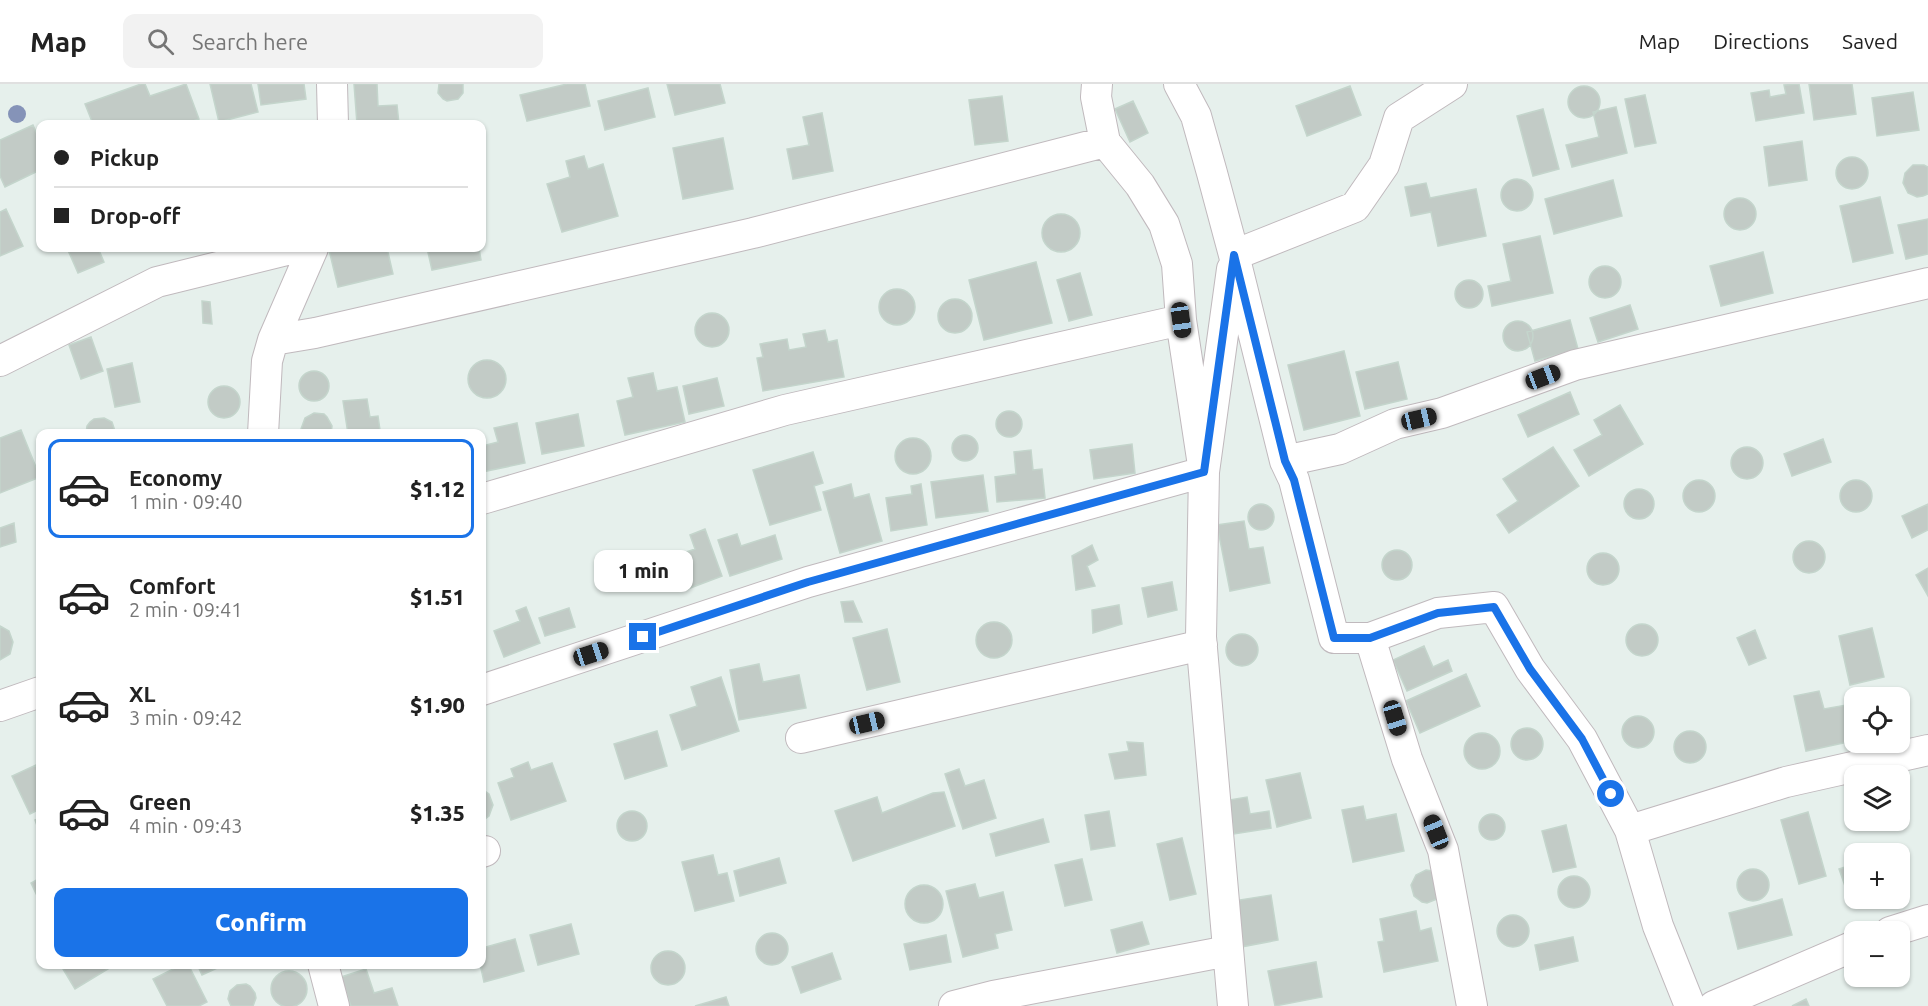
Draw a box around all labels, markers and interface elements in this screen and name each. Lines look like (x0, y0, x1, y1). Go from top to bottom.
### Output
search box (123, 14, 543, 68)
icon: search (144, 25, 177, 58)
text: Map (30, 26, 87, 57)
text: Search here (192, 29, 308, 54)
text: Map (1639, 29, 1680, 53)
text: Directions (1713, 29, 1809, 53)
text: Saved (1842, 29, 1898, 53)
text: Pickup (90, 145, 159, 170)
text: Drop-off (90, 203, 180, 228)
car (1170, 301, 1192, 339)
car (1523, 362, 1563, 392)
car (1399, 406, 1439, 432)
icon: car (57, 462, 111, 516)
text: Economy (129, 465, 222, 490)
text: $1.12 (410, 476, 465, 501)
text: 1 min · 09:40 (129, 490, 243, 513)
callout: 1 min (594, 550, 692, 592)
text: 1 min (618, 559, 669, 582)
icon: car (57, 570, 111, 624)
text: Comfort (129, 573, 216, 598)
text: $1.51 (410, 584, 465, 609)
text: 2 min · 09:41 (129, 598, 243, 621)
route end (629, 623, 656, 650)
car (571, 640, 611, 668)
icon: car (57, 678, 111, 732)
text: XL (129, 681, 156, 706)
map controls (1844, 687, 1910, 987)
button: locate (1844, 687, 1910, 753)
text: $1.90 (410, 692, 465, 717)
car (1381, 698, 1409, 738)
text: 3 min · 09:42 (129, 706, 243, 729)
car (847, 710, 887, 736)
button: layers (1844, 765, 1910, 831)
route start (1597, 780, 1624, 807)
icon: car (57, 786, 111, 840)
text: Green (129, 789, 191, 814)
text: $1.35 (410, 800, 465, 825)
car (1421, 812, 1451, 852)
text: 4 min · 09:43 (129, 814, 243, 837)
button: + (1844, 843, 1910, 909)
button: Confirm (54, 888, 468, 957)
button: − (1844, 921, 1910, 987)

